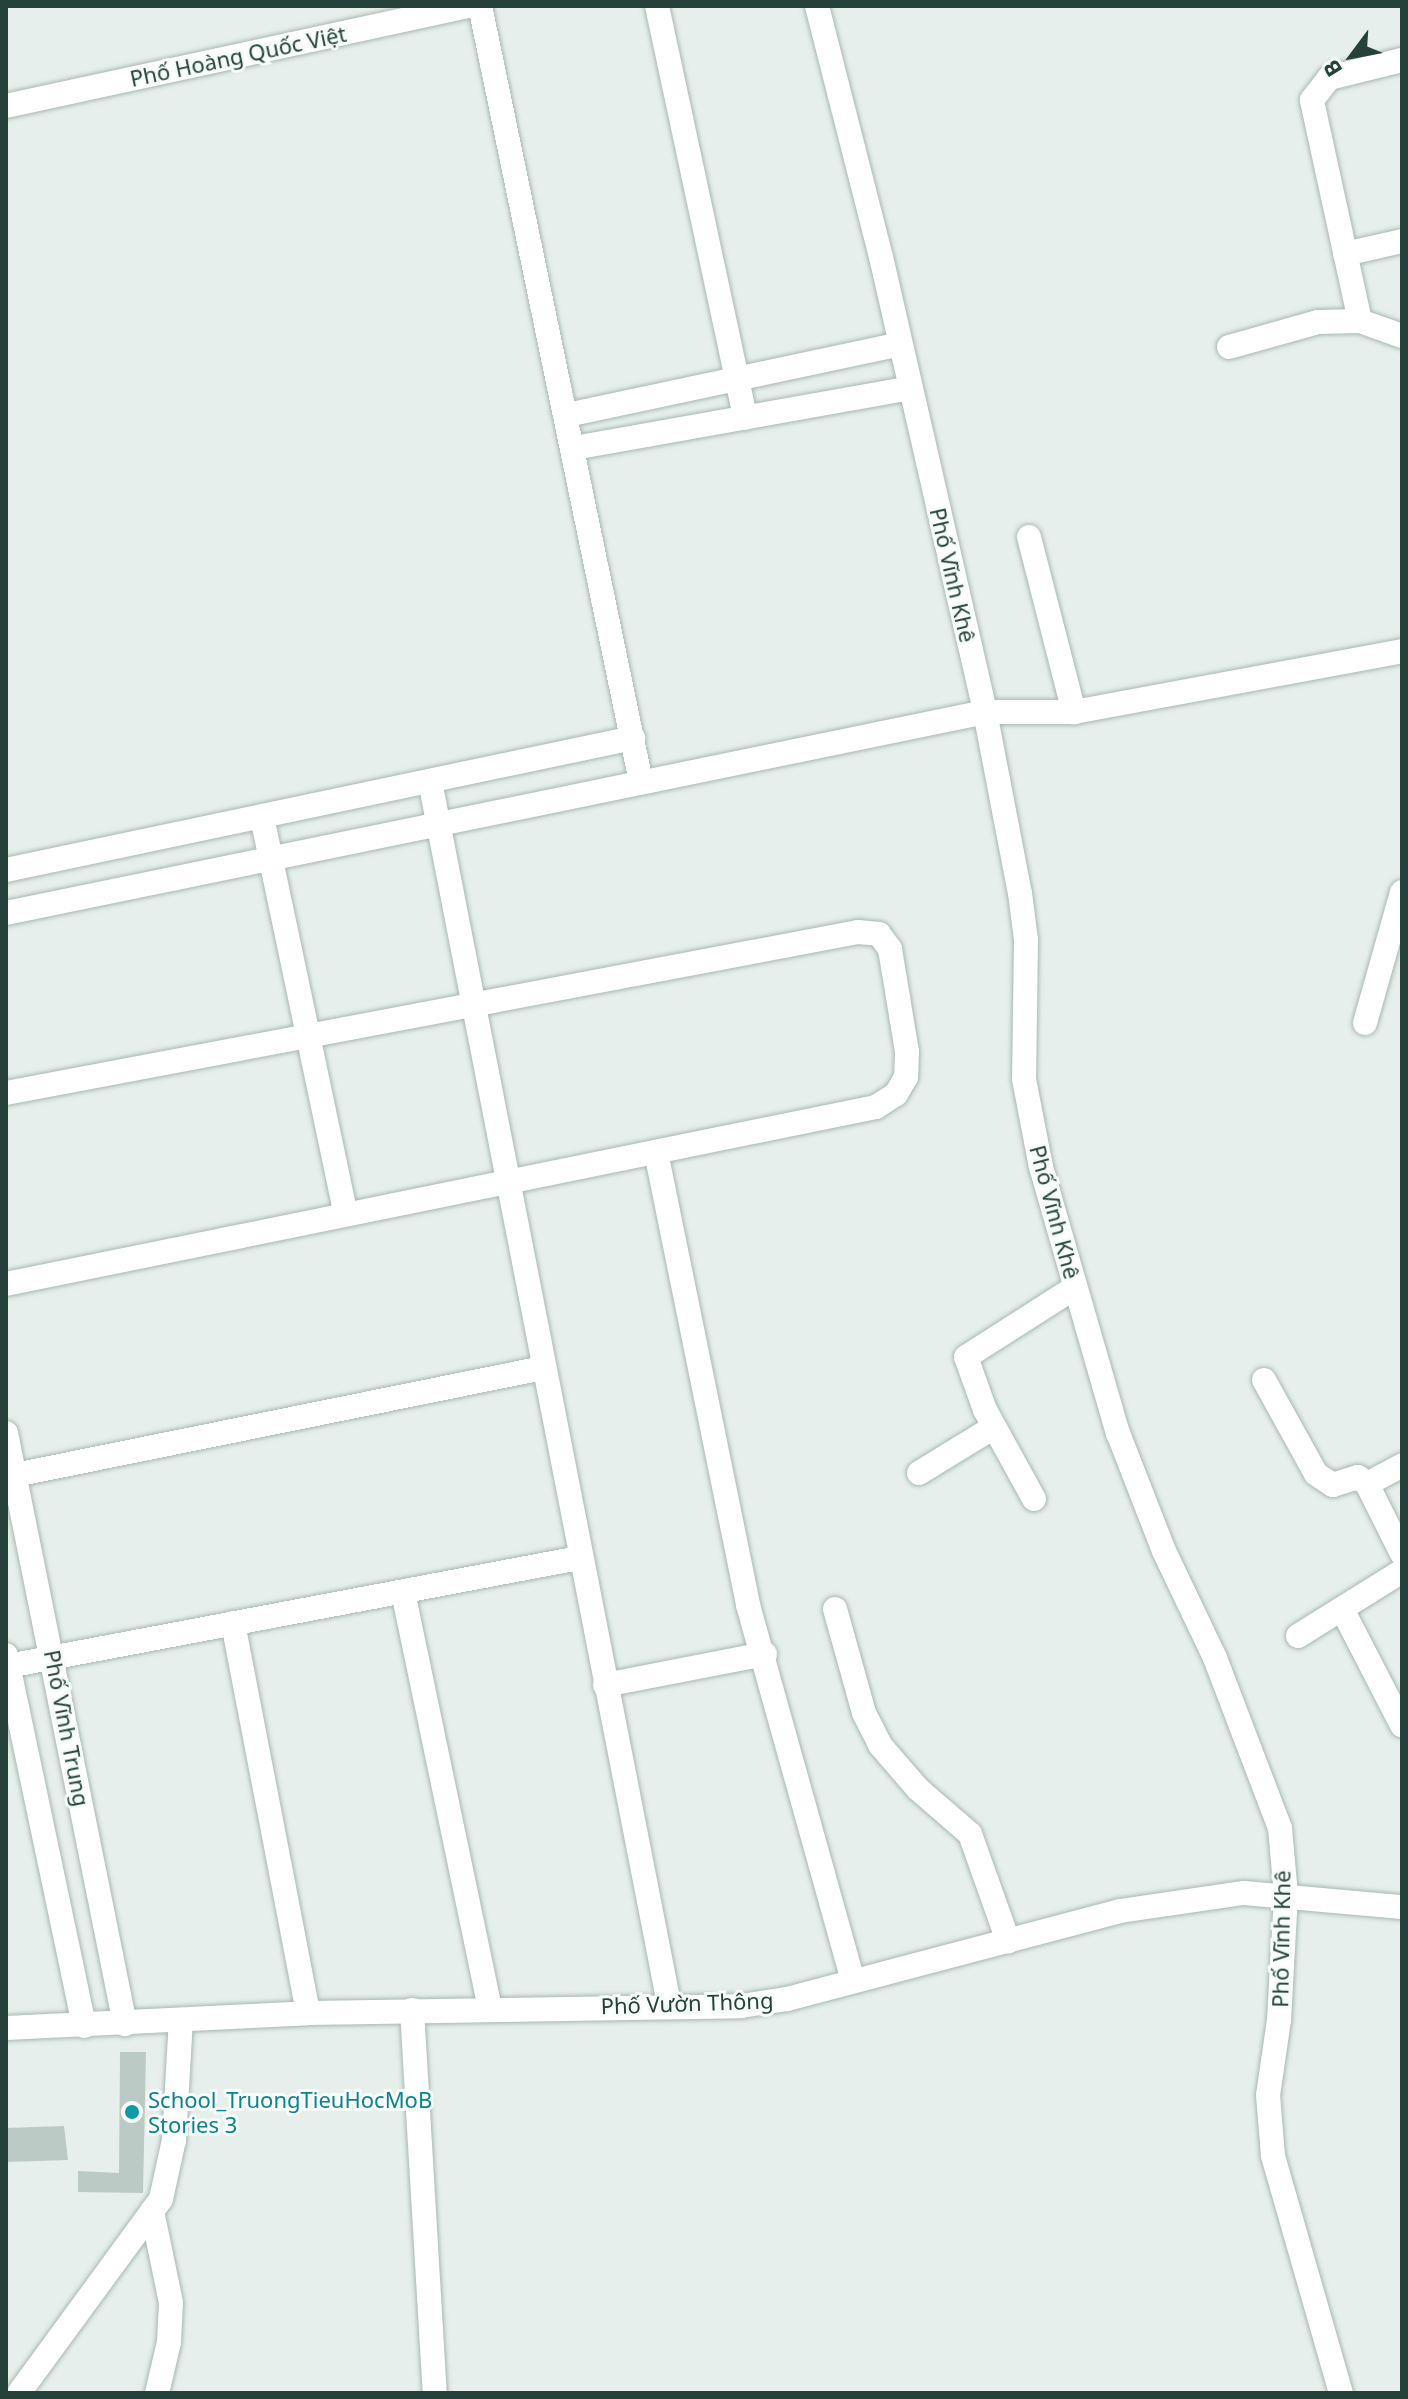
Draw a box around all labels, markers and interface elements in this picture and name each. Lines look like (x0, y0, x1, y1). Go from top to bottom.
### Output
north arrow (1312, 16, 1392, 96)
street label: Phố Hoàng Quốc Việt (127, 20, 349, 92)
text: B (1315, 55, 1348, 83)
street label: Phố Vĩnh Khê (925, 505, 981, 645)
street label: Phố Vĩnh Khê (1024, 1142, 1086, 1282)
street label: Phố Vĩnh Trung (39, 1648, 95, 1808)
street label: Phố Vĩnh Khê (1267, 1870, 1295, 2008)
street label: Phố Vườn Thông (600, 1987, 774, 2019)
place label: School_TruongTieuHocMoB Stories 3 (148, 2086, 432, 2138)
marker: School_TruongTieuHocMoB Stories 3 (123, 2103, 141, 2121)

